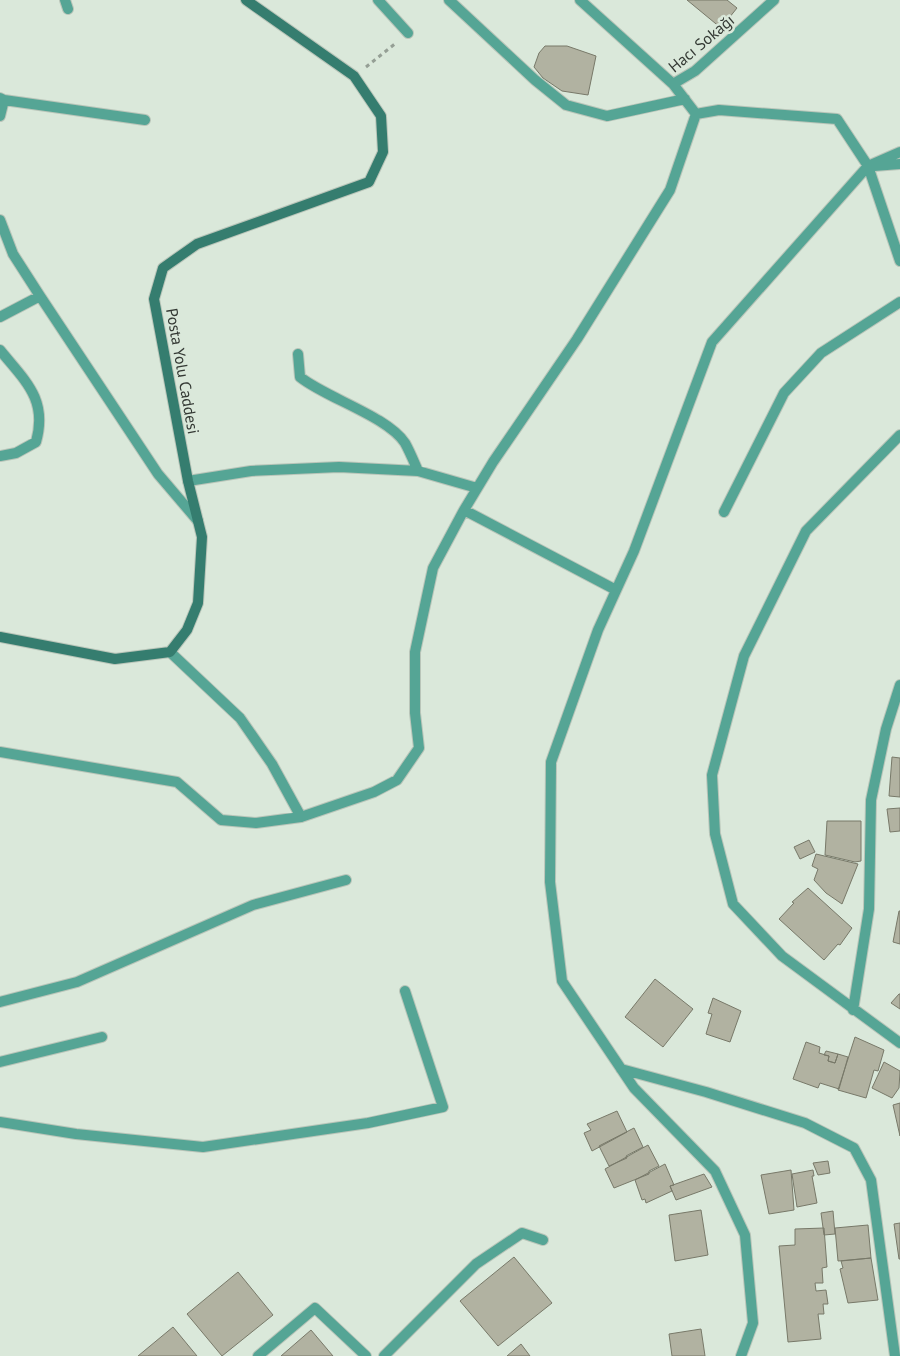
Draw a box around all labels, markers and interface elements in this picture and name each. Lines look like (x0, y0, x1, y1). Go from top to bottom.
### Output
street label: Hacı Sokağı (664, 10, 738, 76)
street label: Posta Yolu Caddesi (162, 306, 204, 436)

